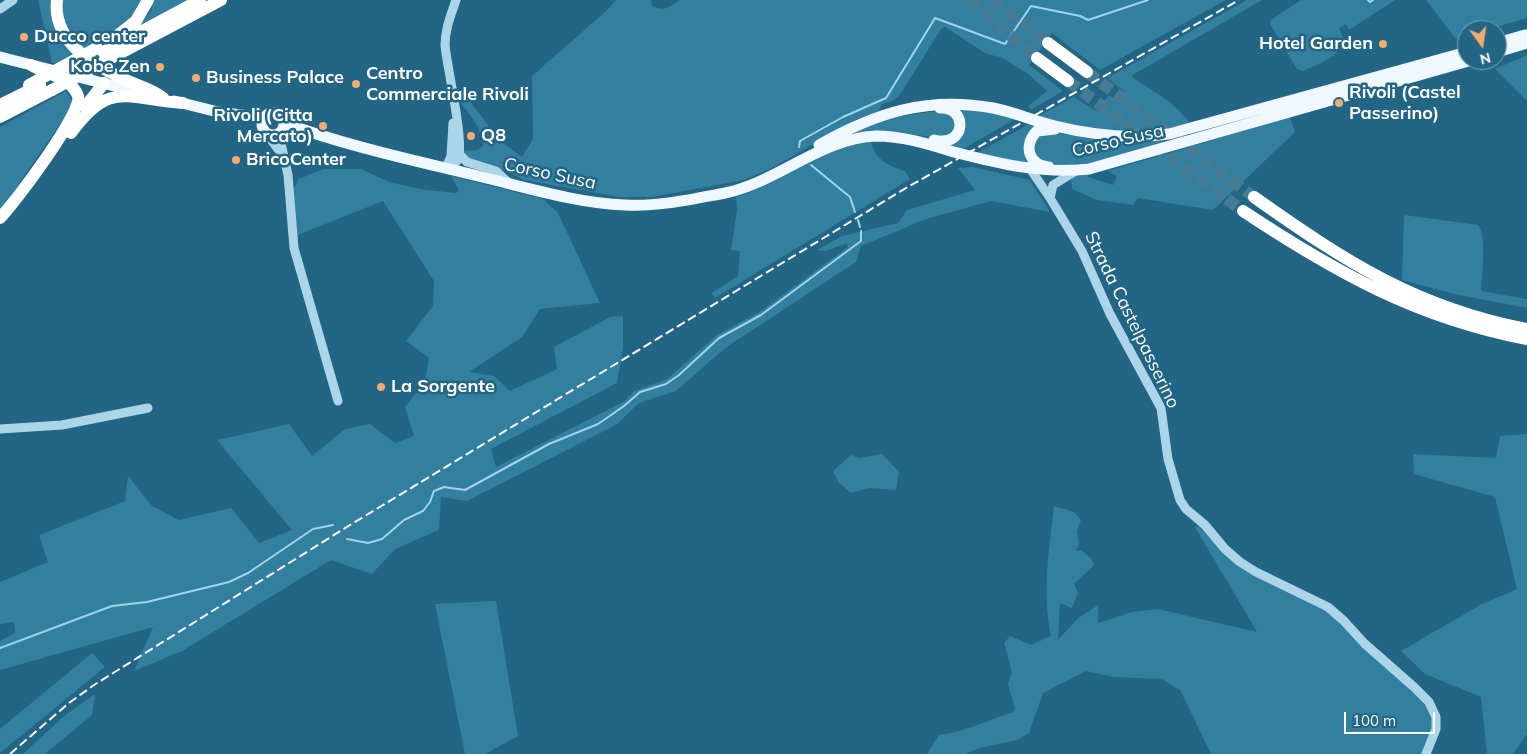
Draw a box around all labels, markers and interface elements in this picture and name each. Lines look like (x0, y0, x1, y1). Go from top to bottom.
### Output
north arrow (1457, 20, 1507, 70)
place label: Ducco center (34, 26, 145, 48)
marker: Ducco center (18, 31, 30, 43)
place label: Hotel Garden (1259, 33, 1373, 55)
marker: Hotel Garden (1377, 38, 1389, 50)
text: N (1478, 49, 1493, 69)
place label: Kobe Zen (70, 56, 150, 78)
marker: Kobe Zen (154, 61, 166, 73)
place label: Centro Commerciale Rivoli (366, 63, 529, 106)
place label: Business Palace (206, 67, 344, 89)
marker: Business Palace (190, 72, 202, 84)
marker: Centro Commerciale Rivoli (350, 78, 362, 90)
place label: Rivoli (Castel Passerino) (1349, 82, 1461, 125)
marker: Rivoli (Castel Passerino) (1333, 97, 1345, 109)
place label: Rivoli (Citta Mercato) (213, 105, 313, 148)
marker: Rivoli (Citta Mercato) (317, 120, 329, 132)
street label: Corso Susa (1070, 120, 1166, 162)
place label: Q8 (481, 125, 506, 147)
marker: Q8 (465, 130, 477, 142)
place label: BricoCenter (246, 149, 346, 171)
marker: BricoCenter (230, 154, 242, 166)
street label: Corso Susa (502, 154, 598, 194)
street label: Strada Castelpasserino (1080, 228, 1184, 412)
place label: La Sorgente (391, 376, 495, 398)
marker: La Sorgente (375, 381, 387, 393)
scale bar (1347, 702, 1438, 734)
text: 100 m (1352, 711, 1396, 730)

